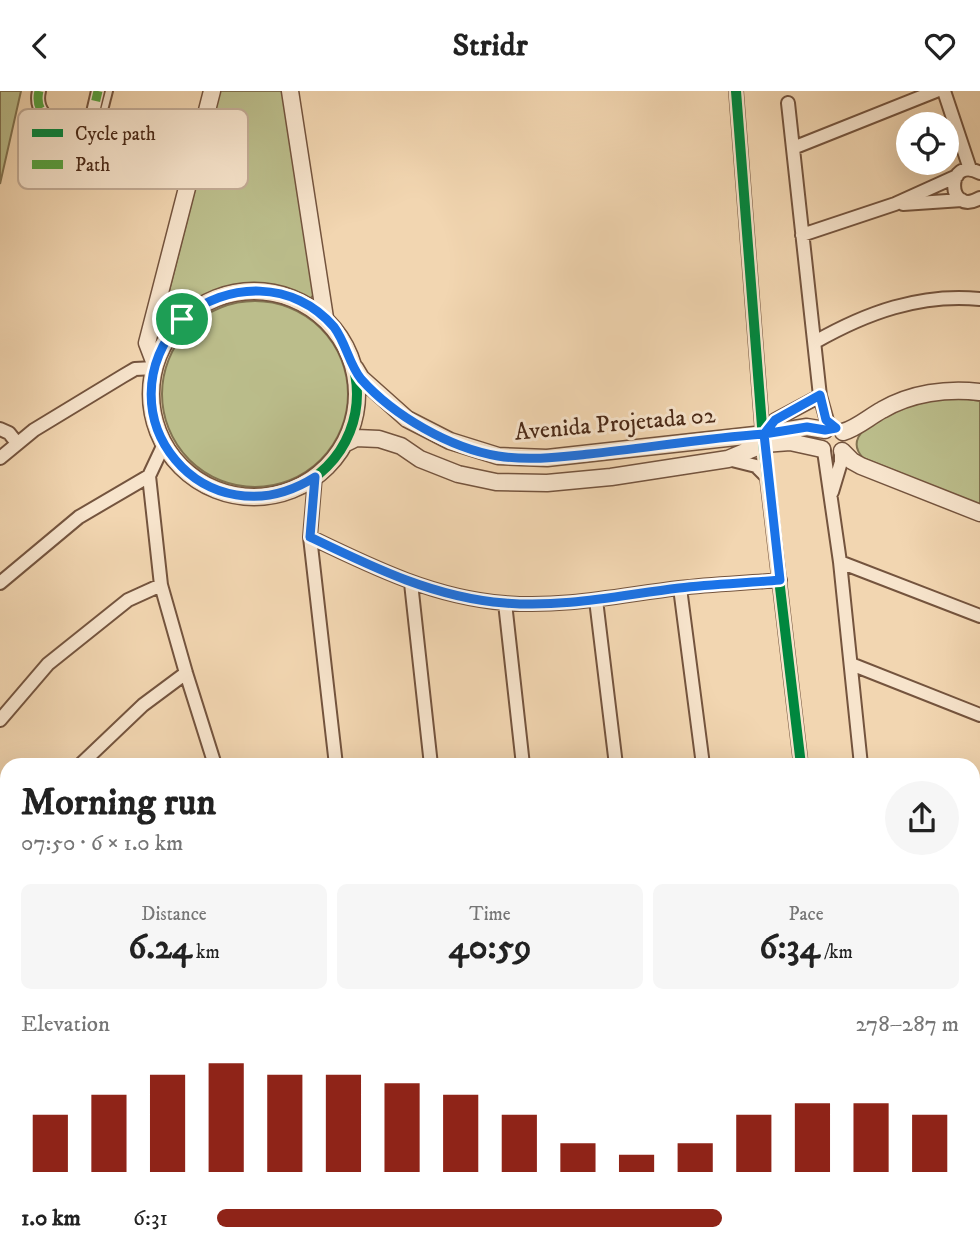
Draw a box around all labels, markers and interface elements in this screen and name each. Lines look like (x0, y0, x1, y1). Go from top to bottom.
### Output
text: Stridr (452, 26, 528, 66)
icon: back (21, 27, 59, 65)
icon: heart (921, 27, 959, 65)
legend (18, 109, 248, 189)
map controls (896, 112, 959, 175)
button: locate (896, 112, 959, 175)
text: Cycle path (75, 123, 156, 146)
text: Path (75, 154, 110, 177)
pin (152, 289, 212, 349)
icon: arrive (163, 300, 201, 338)
street label: Avenida Projetada 02 (513, 400, 717, 448)
text: Morning run (21, 779, 216, 827)
button: share (885, 781, 959, 855)
text: 07:50 · 6 × 1.0 km (21, 829, 183, 858)
text: Distance (141, 903, 207, 926)
text: Time (469, 903, 511, 926)
text: Pace (788, 903, 824, 926)
text: 6.24 (128, 926, 192, 970)
text: 40:59 (449, 926, 531, 970)
text: 6:34 (759, 926, 820, 970)
text: km (192, 941, 220, 964)
text: /km (820, 941, 853, 964)
text: Elevation (21, 1010, 110, 1039)
text: 278–287 m (855, 1010, 959, 1039)
text: 1.0 km (21, 1204, 81, 1233)
text: 6:31 (133, 1204, 168, 1233)

